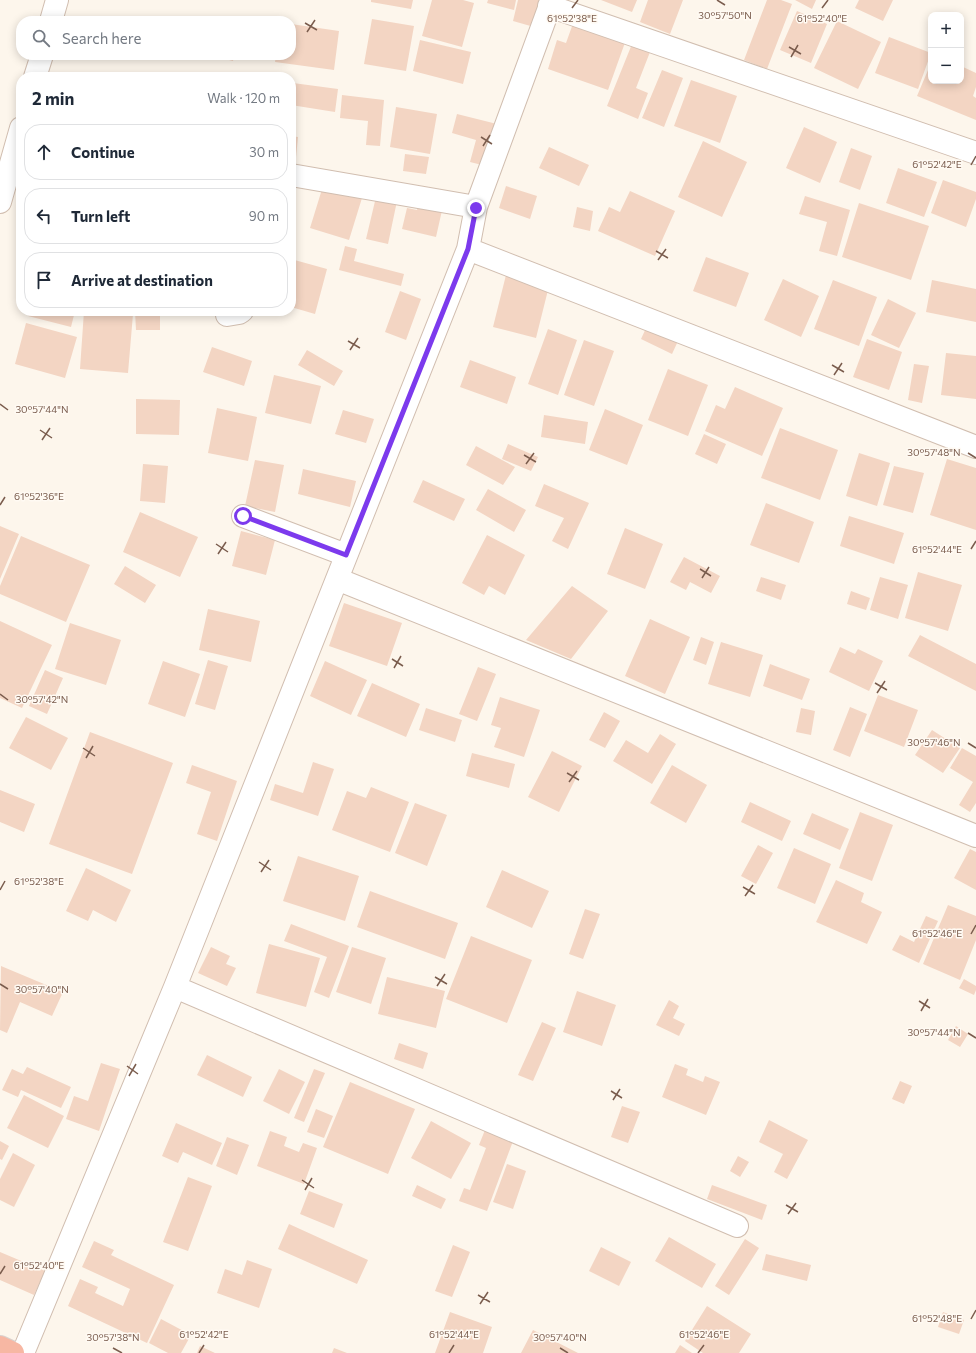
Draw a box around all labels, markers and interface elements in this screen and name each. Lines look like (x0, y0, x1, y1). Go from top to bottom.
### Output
text: 30°57'50"N (698, 9, 752, 21)
text: 61°52'38"E (547, 12, 597, 24)
text: 61°52'40"E (797, 12, 847, 24)
map controls (928, 12, 964, 84)
button: + (928, 12, 964, 48)
search box (16, 16, 296, 60)
icon: search (30, 27, 52, 49)
text: Search here (62, 29, 141, 47)
button: − (928, 48, 964, 84)
text: 2 min (32, 88, 74, 109)
text: Walk · 120 m (207, 90, 280, 106)
icon: ahead (33, 141, 55, 163)
text: Continue (71, 143, 135, 161)
text: 30 m (249, 144, 279, 160)
text: 61°52'42"E (912, 158, 962, 170)
route end (467, 199, 485, 217)
icon: left (33, 205, 55, 227)
text: Turn left (71, 207, 130, 225)
text: 90 m (249, 208, 279, 224)
icon: arrive (33, 269, 55, 291)
text: Arrive at destination (71, 271, 213, 289)
text: 30°57'44"N (15, 403, 69, 415)
text: 30°57'48"N (907, 446, 961, 458)
text: 61°52'36"E (14, 490, 64, 502)
route start (234, 507, 252, 525)
text: 61°52'44"E (912, 543, 962, 555)
text: 30°57'42"N (16, 693, 68, 705)
text: 30°57'46"N (907, 736, 961, 748)
text: 61°52'38"E (14, 875, 64, 887)
text: 61°52'46"E (912, 927, 962, 939)
text: 30°57'40"N (15, 983, 69, 995)
text: 30°57'44"N (907, 1026, 961, 1038)
text: 61°52'40"E (14, 1259, 64, 1271)
text: 61°52'48"E (912, 1312, 962, 1324)
text: 61°52'42"E (179, 1328, 229, 1340)
text: 61°52'44"E (429, 1328, 479, 1340)
text: 61°52'46"E (679, 1328, 729, 1340)
text: 30°57'38"N (87, 1331, 140, 1343)
text: 30°57'40"N (533, 1331, 587, 1343)

